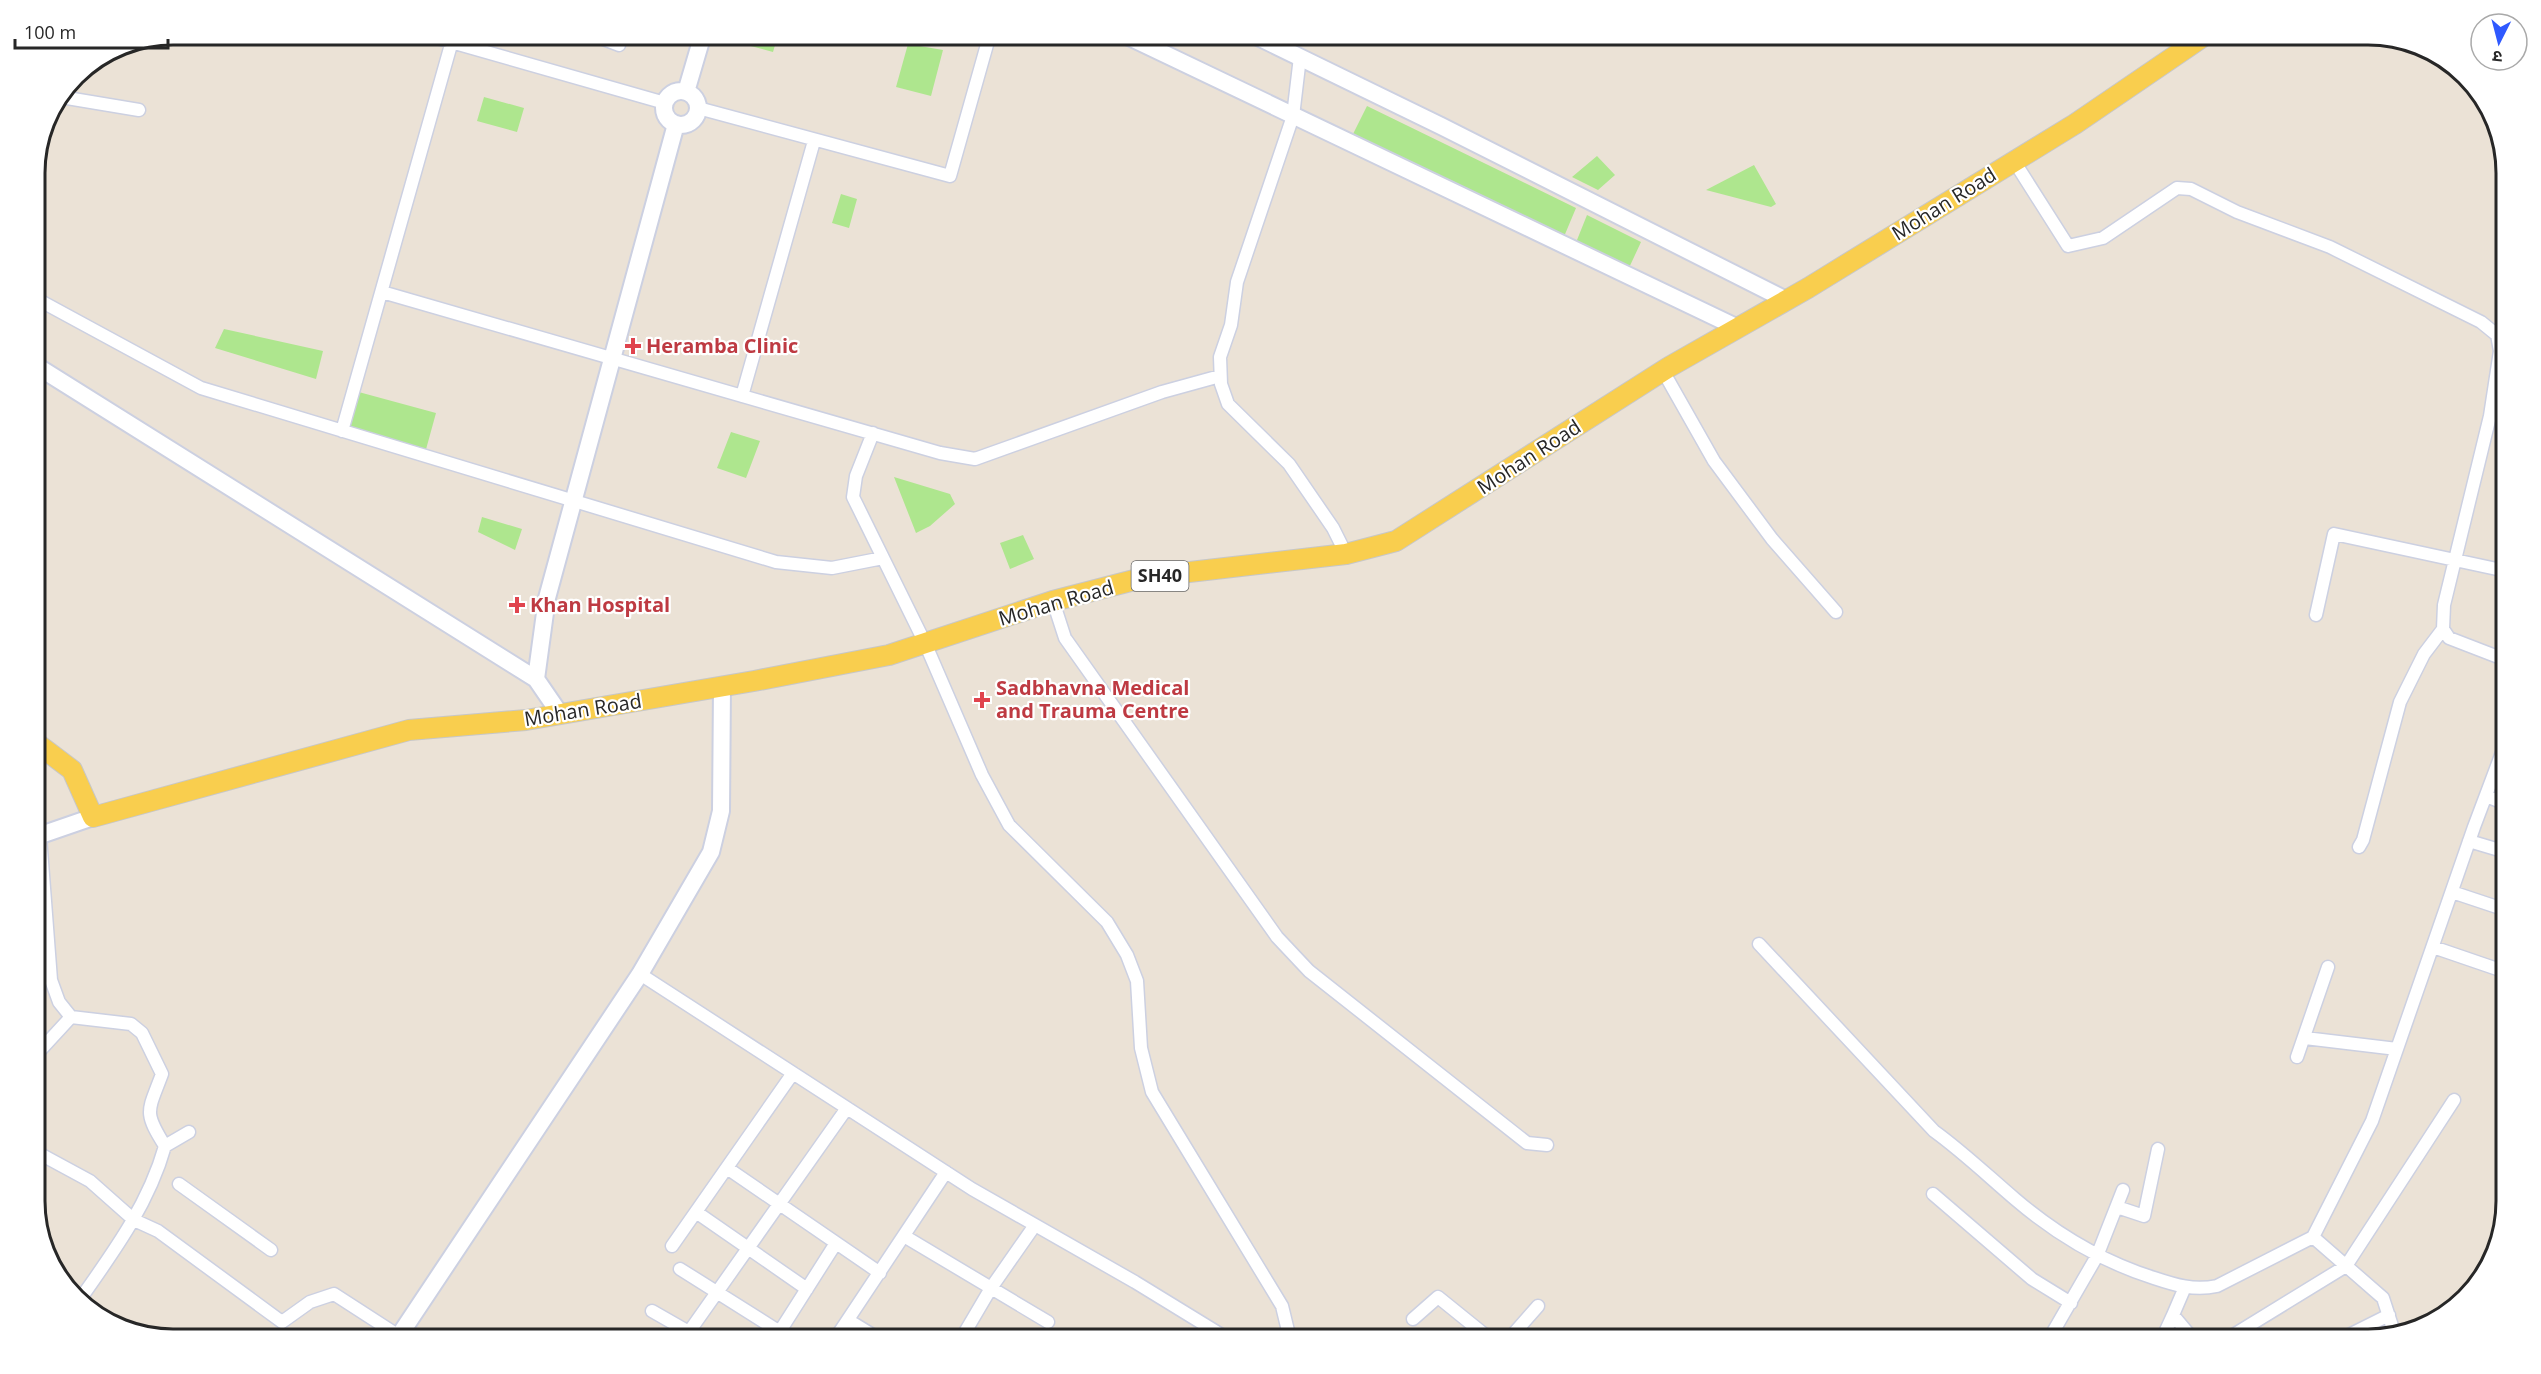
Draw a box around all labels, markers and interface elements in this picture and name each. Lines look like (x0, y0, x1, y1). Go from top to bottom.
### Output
scale bar (15, 12, 168, 50)
north arrow (2469, 12, 2529, 72)
text: 100 m (24, 20, 76, 44)
text: उ (2491, 45, 2503, 68)
street label: Mohan Road (1886, 161, 2001, 246)
place label: Heramba Clinic (646, 332, 798, 359)
marker: Heramba Clinic (624, 337, 642, 355)
street label: Mohan Road (1472, 413, 1586, 500)
road number: SH40 (1132, 561, 1188, 591)
street label: Mohan Road (995, 573, 1117, 632)
place label: Khan Hospital (530, 591, 670, 618)
marker: Khan Hospital (508, 596, 526, 614)
place label: Sadbhavna Medical and Trauma Centre (996, 674, 1189, 724)
street label: Mohan Road (522, 687, 644, 732)
marker: Sadbhavna Medical and Trauma Centre (973, 691, 991, 709)

